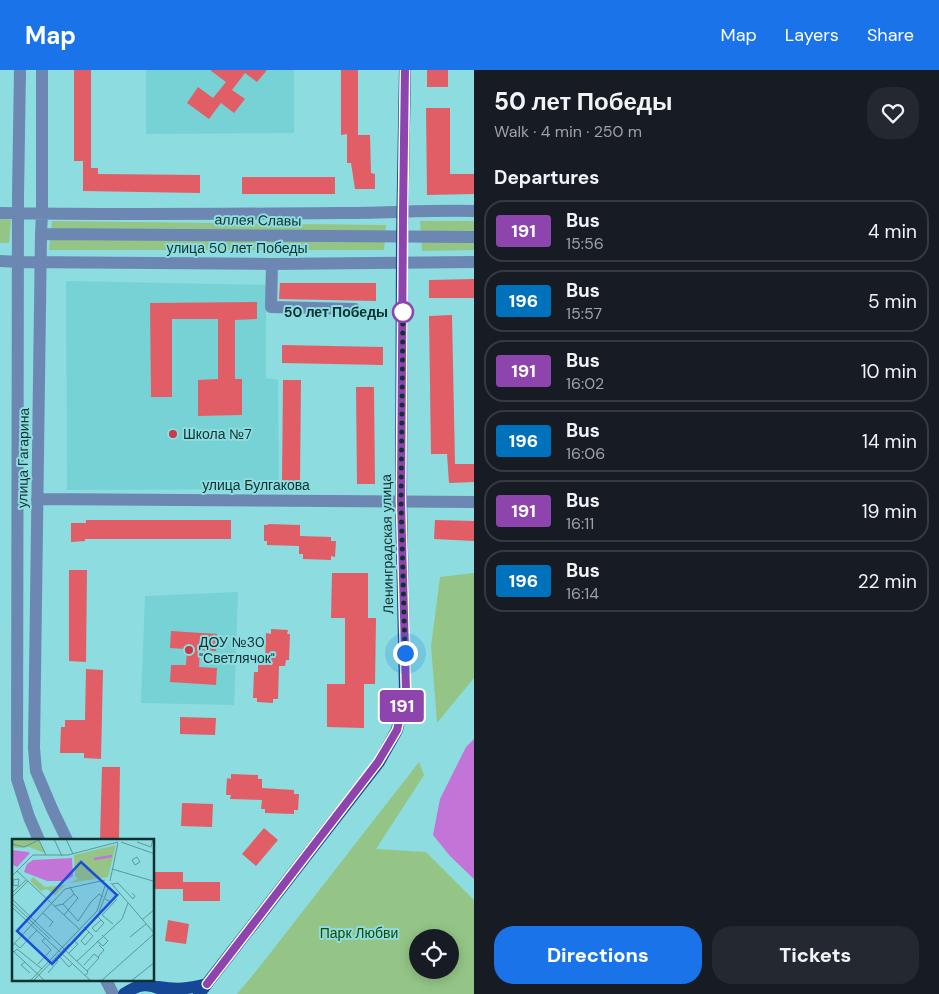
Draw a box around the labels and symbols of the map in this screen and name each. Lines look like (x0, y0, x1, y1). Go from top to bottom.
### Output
street label: аллея Славы (214, 210, 302, 230)
street label: улица 50 лет Победы (166, 239, 308, 257)
marker: 50 лет Победы (392, 301, 414, 323)
place label: 50 лет Победы (284, 303, 388, 321)
street label: улица Гагарина (13, 407, 33, 508)
place label: Школа №7 (183, 425, 252, 443)
marker: Школа №7 (167, 428, 179, 440)
street label: Ленинградская улица (377, 474, 397, 614)
street label: улица Булгакова (202, 476, 310, 494)
place label: ДОУ №30 "Светлячок" (199, 633, 275, 667)
your location (393, 641, 418, 666)
marker: ДОУ №30 "Светлячок" (183, 644, 195, 656)
line badge: 191 (373, 690, 431, 722)
inset map (12, 839, 155, 982)
park label: Парк Любви (320, 924, 398, 942)

